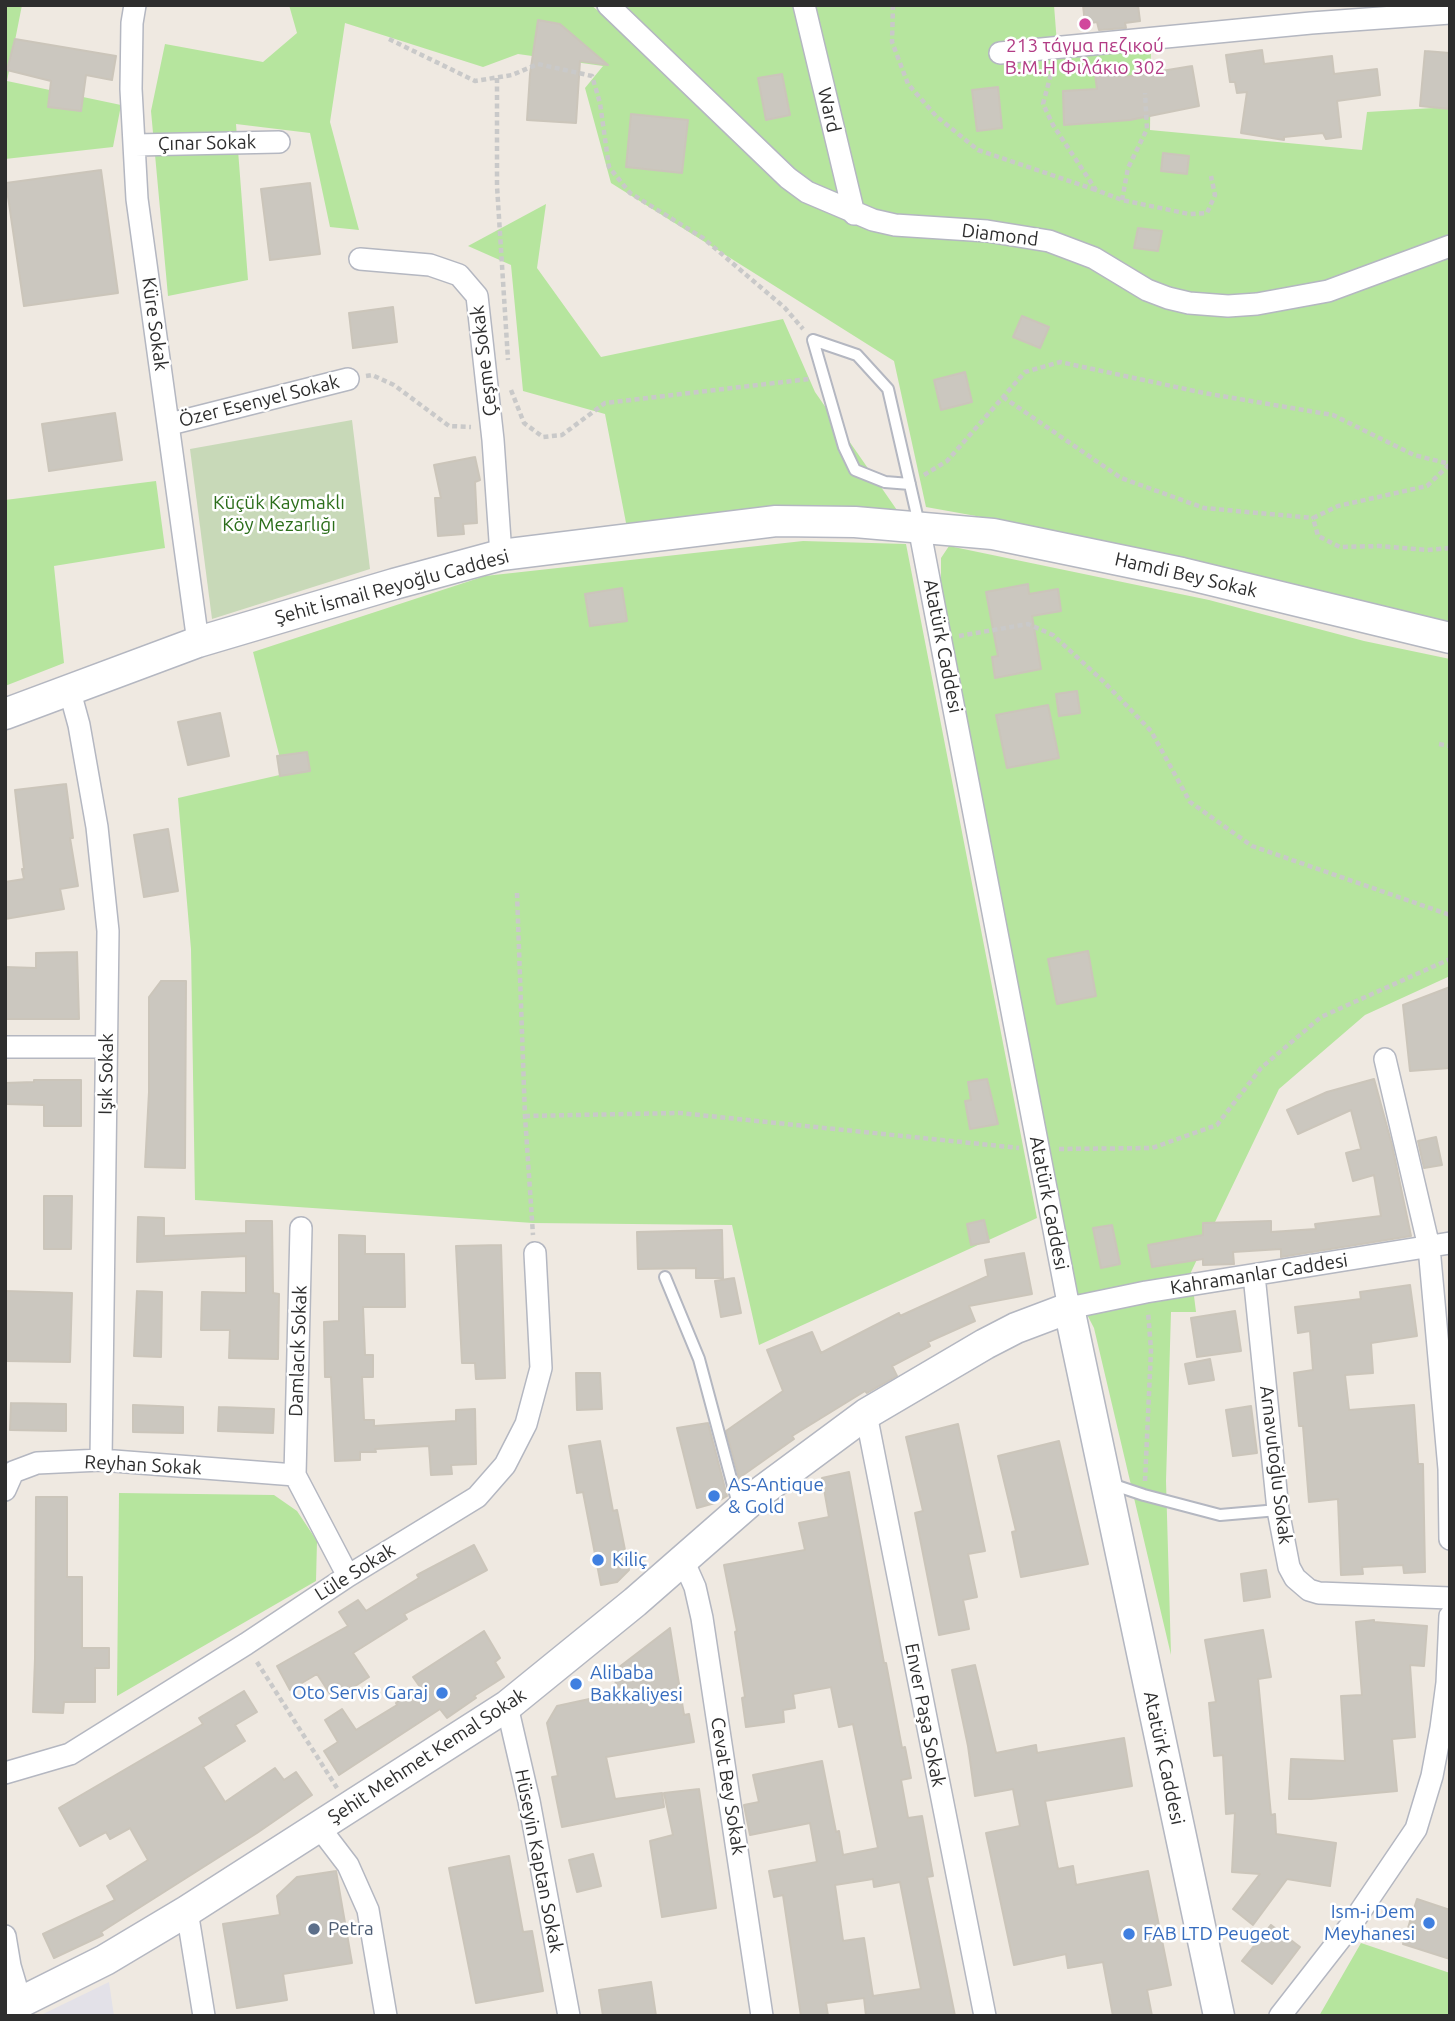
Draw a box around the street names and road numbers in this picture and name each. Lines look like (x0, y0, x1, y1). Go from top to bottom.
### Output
street label: Ward (813, 85, 845, 135)
street label: Çınar Sokak (158, 131, 256, 155)
street label: Diamond (960, 219, 1040, 251)
street label: Küre Sokak (137, 276, 173, 372)
street label: Çeşme Sokak (466, 304, 502, 418)
street label: Özer Esenyel Sokak (176, 370, 342, 432)
street label: Şehit İsmail Reyoğlu Caddesi (272, 545, 512, 629)
street label: Hamdi Bey Sokak (1113, 548, 1259, 602)
street label: Atatürk Caddesi (919, 577, 967, 715)
street label: Işık Sokak (94, 1033, 118, 1115)
street label: Atatürk Caddesi (1025, 1134, 1073, 1272)
street label: Kahramanlar Caddesi (1169, 1249, 1349, 1299)
street label: Damlacık Sokak (284, 1285, 312, 1417)
street label: Arnavutoğlu Sokak (1255, 1384, 1297, 1546)
street label: Reyhan Sokak (84, 1451, 202, 1479)
street label: Lüle Sokak (311, 1538, 399, 1606)
street label: Enver Paşa Sokak (900, 1641, 950, 1789)
street label: Şehit Mehmet Kemal Sokak (324, 1683, 530, 1829)
street label: Atatürk Caddesi (1139, 1689, 1189, 1827)
street label: Cevat Bey Sokak (706, 1716, 750, 1856)
street label: Hüseyin Kaptan Sokak (510, 1767, 568, 1955)

